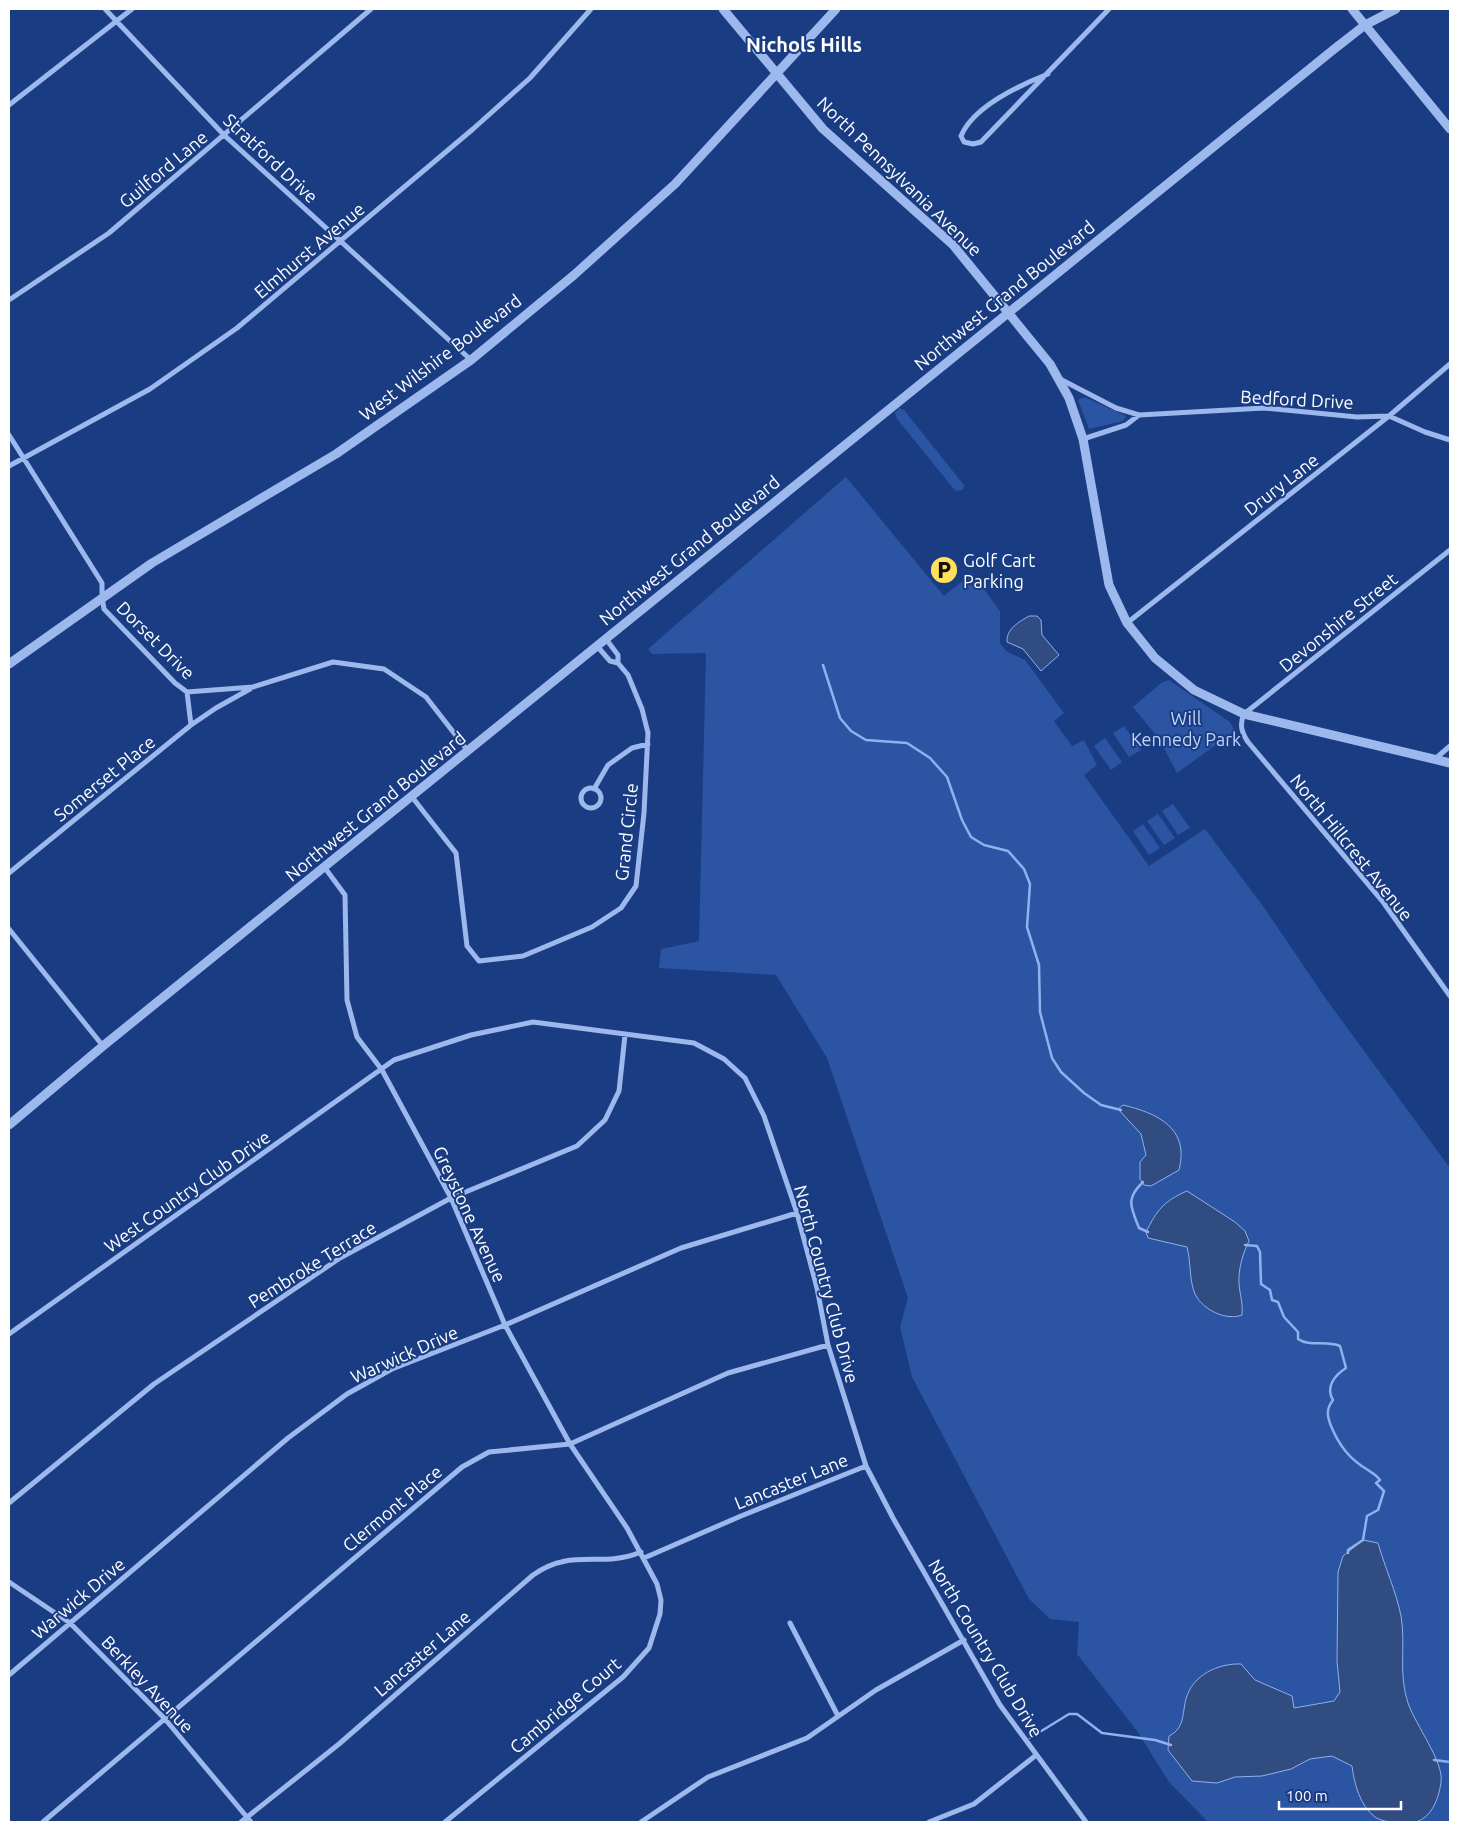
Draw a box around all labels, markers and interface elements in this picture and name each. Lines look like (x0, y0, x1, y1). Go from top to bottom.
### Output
district label: Nichols Hills (746, 33, 862, 56)
street label: North Pennsylvania Avenue (814, 92, 986, 260)
street label: Stratford Drive (220, 109, 322, 207)
street label: Guilford Lane (115, 126, 211, 212)
street label: Elmhurst Avenue (250, 198, 368, 302)
street label: Northwest Grand Boulevard (910, 216, 1098, 374)
street label: West Wilshire Boulevard (355, 290, 525, 424)
street label: Bedford Drive (1240, 386, 1354, 412)
street label: Drury Lane (1240, 449, 1322, 519)
street label: Northwest Grand Boulevard (595, 471, 783, 629)
place label: Golf Cart Parking (963, 550, 1035, 591)
parking icon: Golf Cart Parking (929, 555, 959, 585)
street label: Devonshire Street (1275, 568, 1401, 676)
street label: Dorset Drive (113, 597, 199, 683)
park label: Will Kennedy Park (1131, 708, 1241, 749)
street label: Northwest Grand Boulevard (281, 727, 469, 885)
street label: Somerset Place (49, 731, 159, 825)
street label: North Hillcrest Avenue (1287, 770, 1417, 924)
street label: Grand Circle (611, 782, 641, 882)
street label: West Country Club Drive (100, 1126, 274, 1256)
street label: Greystone Avenue (430, 1143, 510, 1285)
street label: North Country Club Drive (791, 1183, 863, 1385)
street label: Pembroke Terrace (244, 1217, 380, 1311)
street label: Warwick Drive (347, 1321, 461, 1387)
street label: Lancaster Lane (731, 1449, 851, 1513)
street label: Clermont Place (338, 1461, 446, 1555)
street label: Warwick Drive (27, 1553, 129, 1643)
street label: North Country Club Drive (925, 1555, 1047, 1741)
street label: Lancaster Lane (370, 1606, 474, 1700)
street label: Berkley Avenue (98, 1631, 198, 1737)
street label: Cambridge Court (506, 1653, 624, 1757)
scale bar (1279, 1778, 1402, 1810)
text: 100 m (1286, 1787, 1328, 1804)

